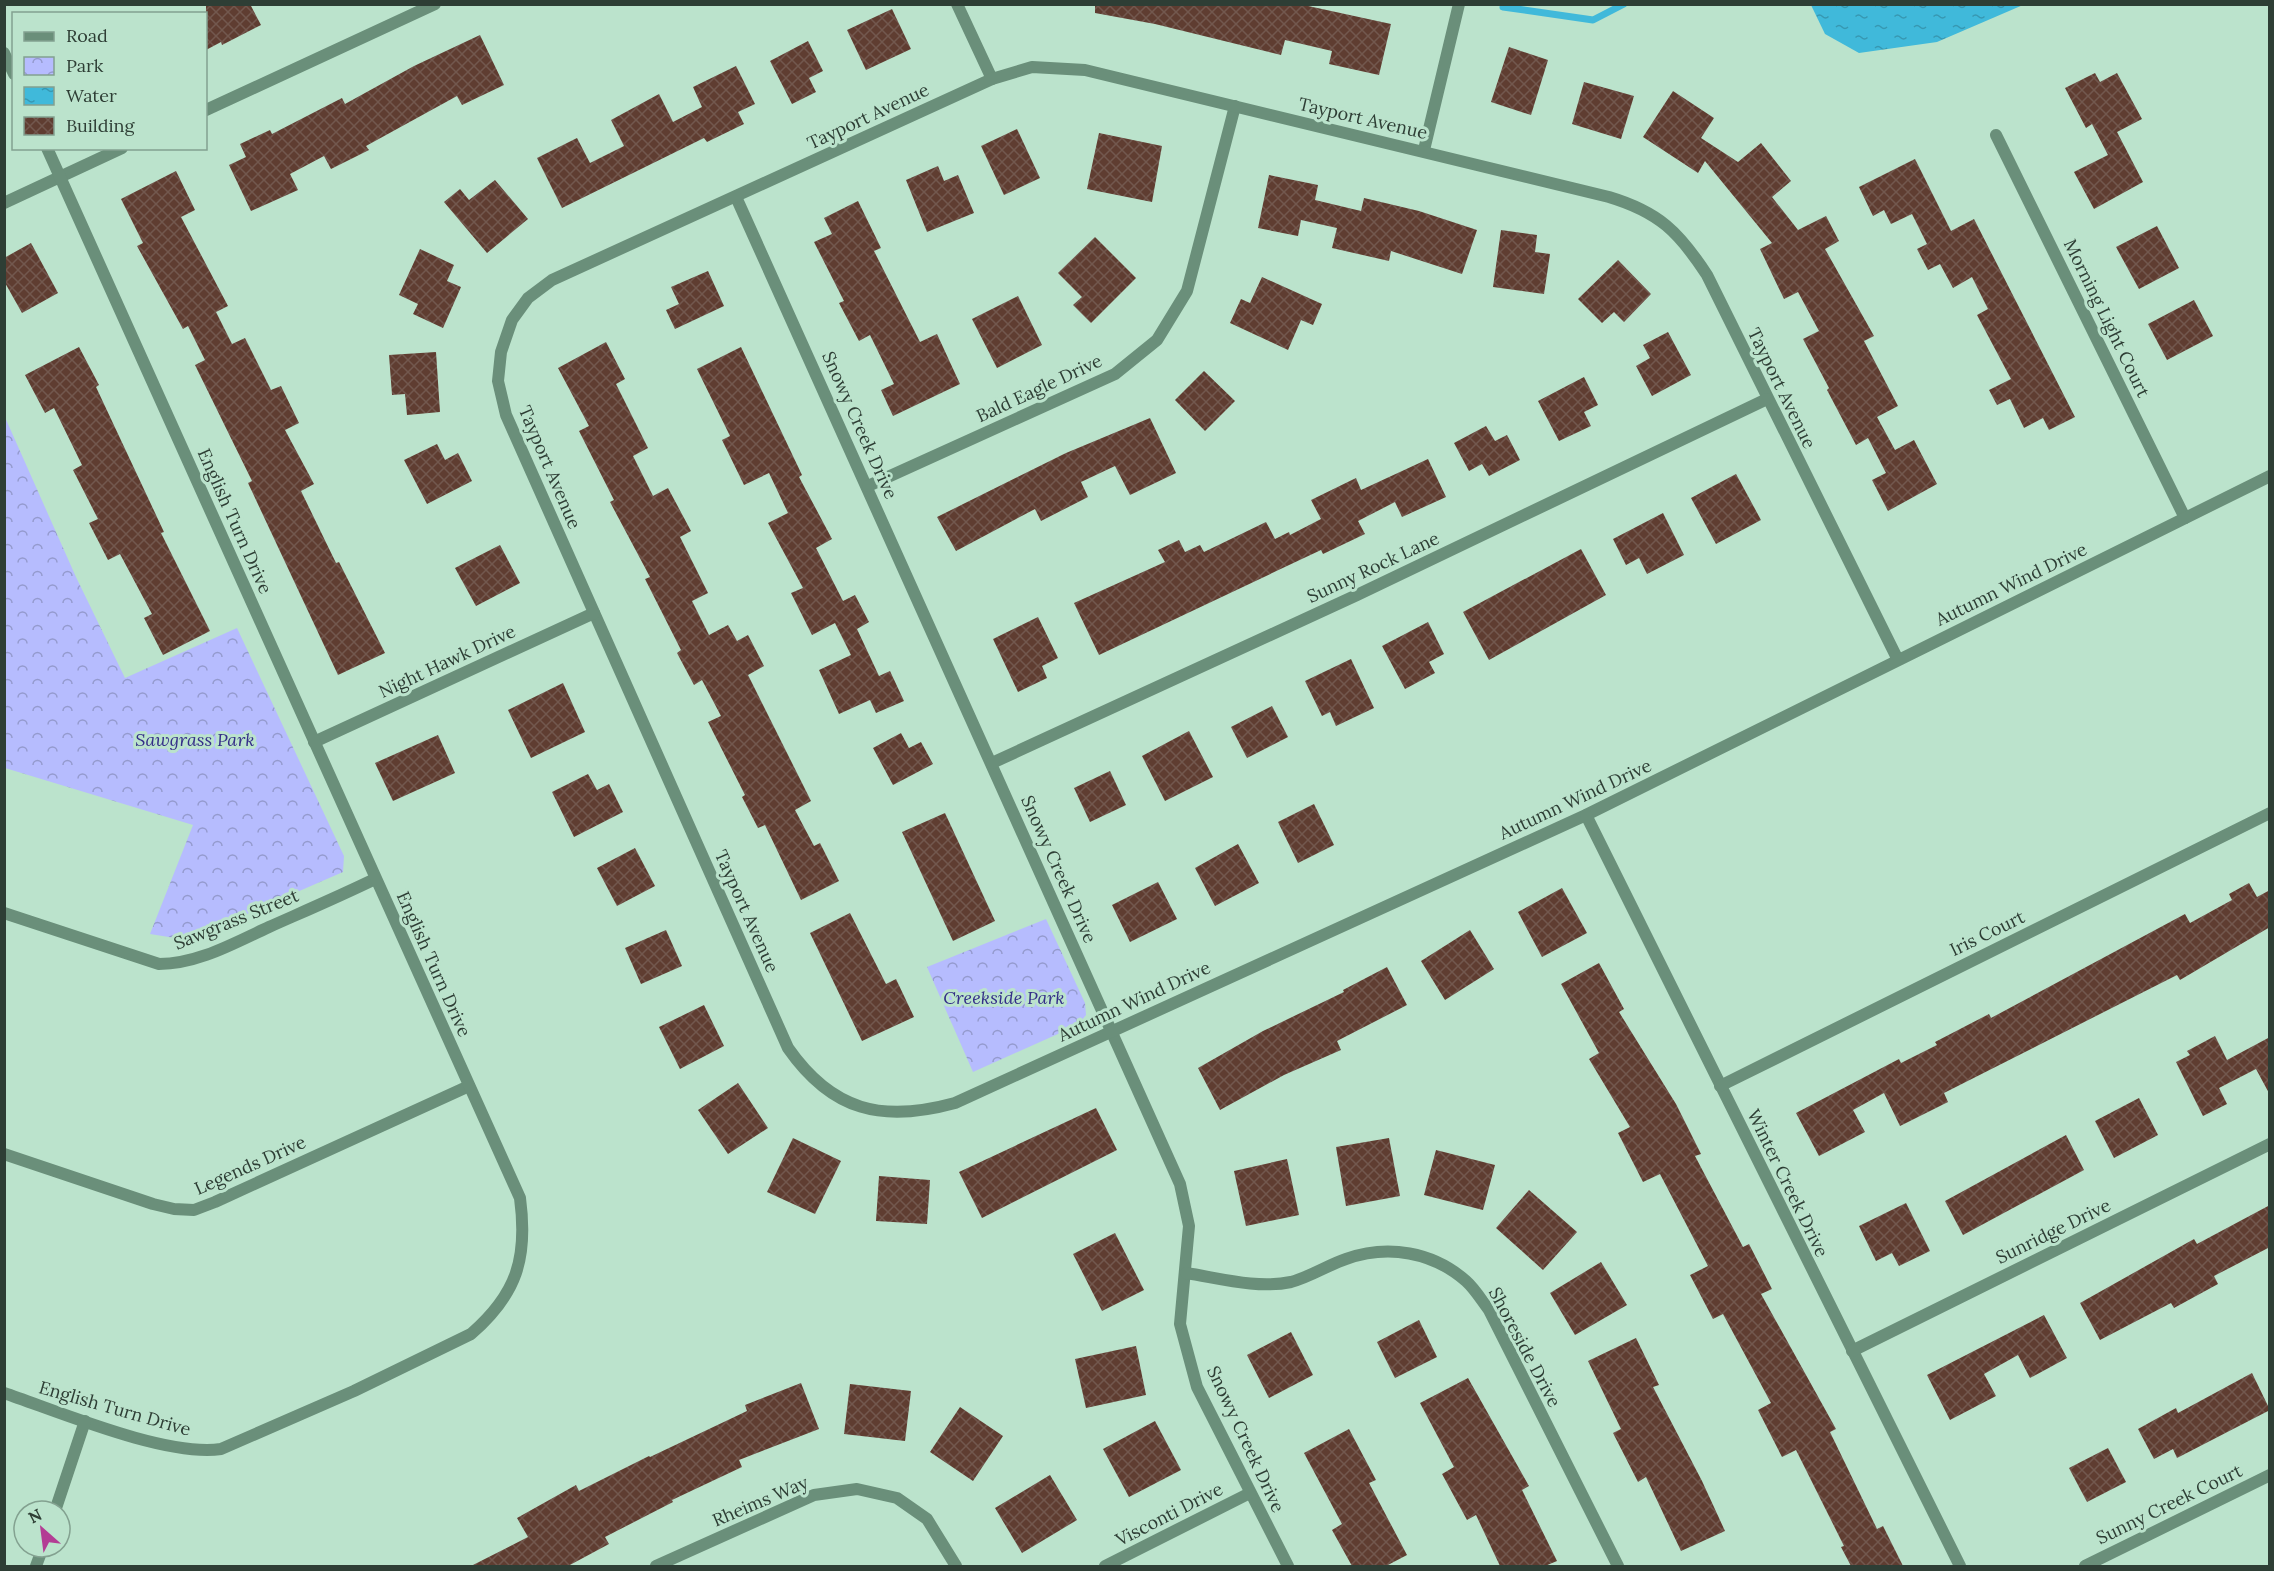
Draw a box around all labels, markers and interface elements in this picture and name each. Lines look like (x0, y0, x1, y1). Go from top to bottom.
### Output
legend (12, 12, 207, 150)
text: Road (66, 24, 108, 47)
text: Park (66, 54, 104, 77)
street label: Tayport Avenue (803, 78, 933, 154)
text: Water (66, 84, 117, 107)
street label: Tayport Avenue (1296, 92, 1430, 144)
text: Building (66, 114, 136, 137)
street label: Morning Light Court (2059, 235, 2155, 401)
street label: Tayport Avenue (1743, 324, 1821, 452)
street label: Snowy Creek Drive (817, 348, 903, 503)
street label: Bald Eagle Drive (972, 349, 1106, 427)
street label: Tayport Avenue (514, 402, 586, 532)
street label: English Turn Drive (193, 445, 277, 598)
street label: Sunny Rock Lane (1303, 526, 1443, 608)
street label: Autumn Wind Drive (1931, 537, 2091, 631)
street label: Night Hawk Drive (375, 619, 519, 703)
park label: Sawgrass Park (135, 728, 255, 751)
street label: Autumn Wind Drive (1494, 753, 1655, 845)
street label: Snowy Creek Drive (1016, 792, 1102, 947)
street label: Tayport Avenue (710, 846, 784, 976)
street label: Sawgrass Street (170, 883, 302, 955)
street label: English Turn Drive (392, 888, 476, 1041)
street label: Iris Court (1946, 905, 2028, 961)
street label: Autumn Wind Drive (1053, 955, 1214, 1047)
park label: Creekside Park (943, 986, 1065, 1009)
street label: Winter Creek Drive (1742, 1105, 1834, 1261)
street label: Legends Drive (191, 1130, 310, 1200)
street label: Sunridge Drive (1992, 1193, 2114, 1269)
street label: Shoreside Drive (1484, 1283, 1566, 1411)
street label: Snowy Creek Drive (1202, 1362, 1290, 1516)
street label: English Turn Drive (36, 1375, 194, 1441)
street label: Sunny Creek Court (2092, 1459, 2246, 1549)
street label: Rheims Way (709, 1470, 812, 1531)
street label: Visconti Drive (1111, 1477, 1227, 1551)
north arrow (12, 1499, 72, 1559)
text: N (25, 1504, 45, 1527)

